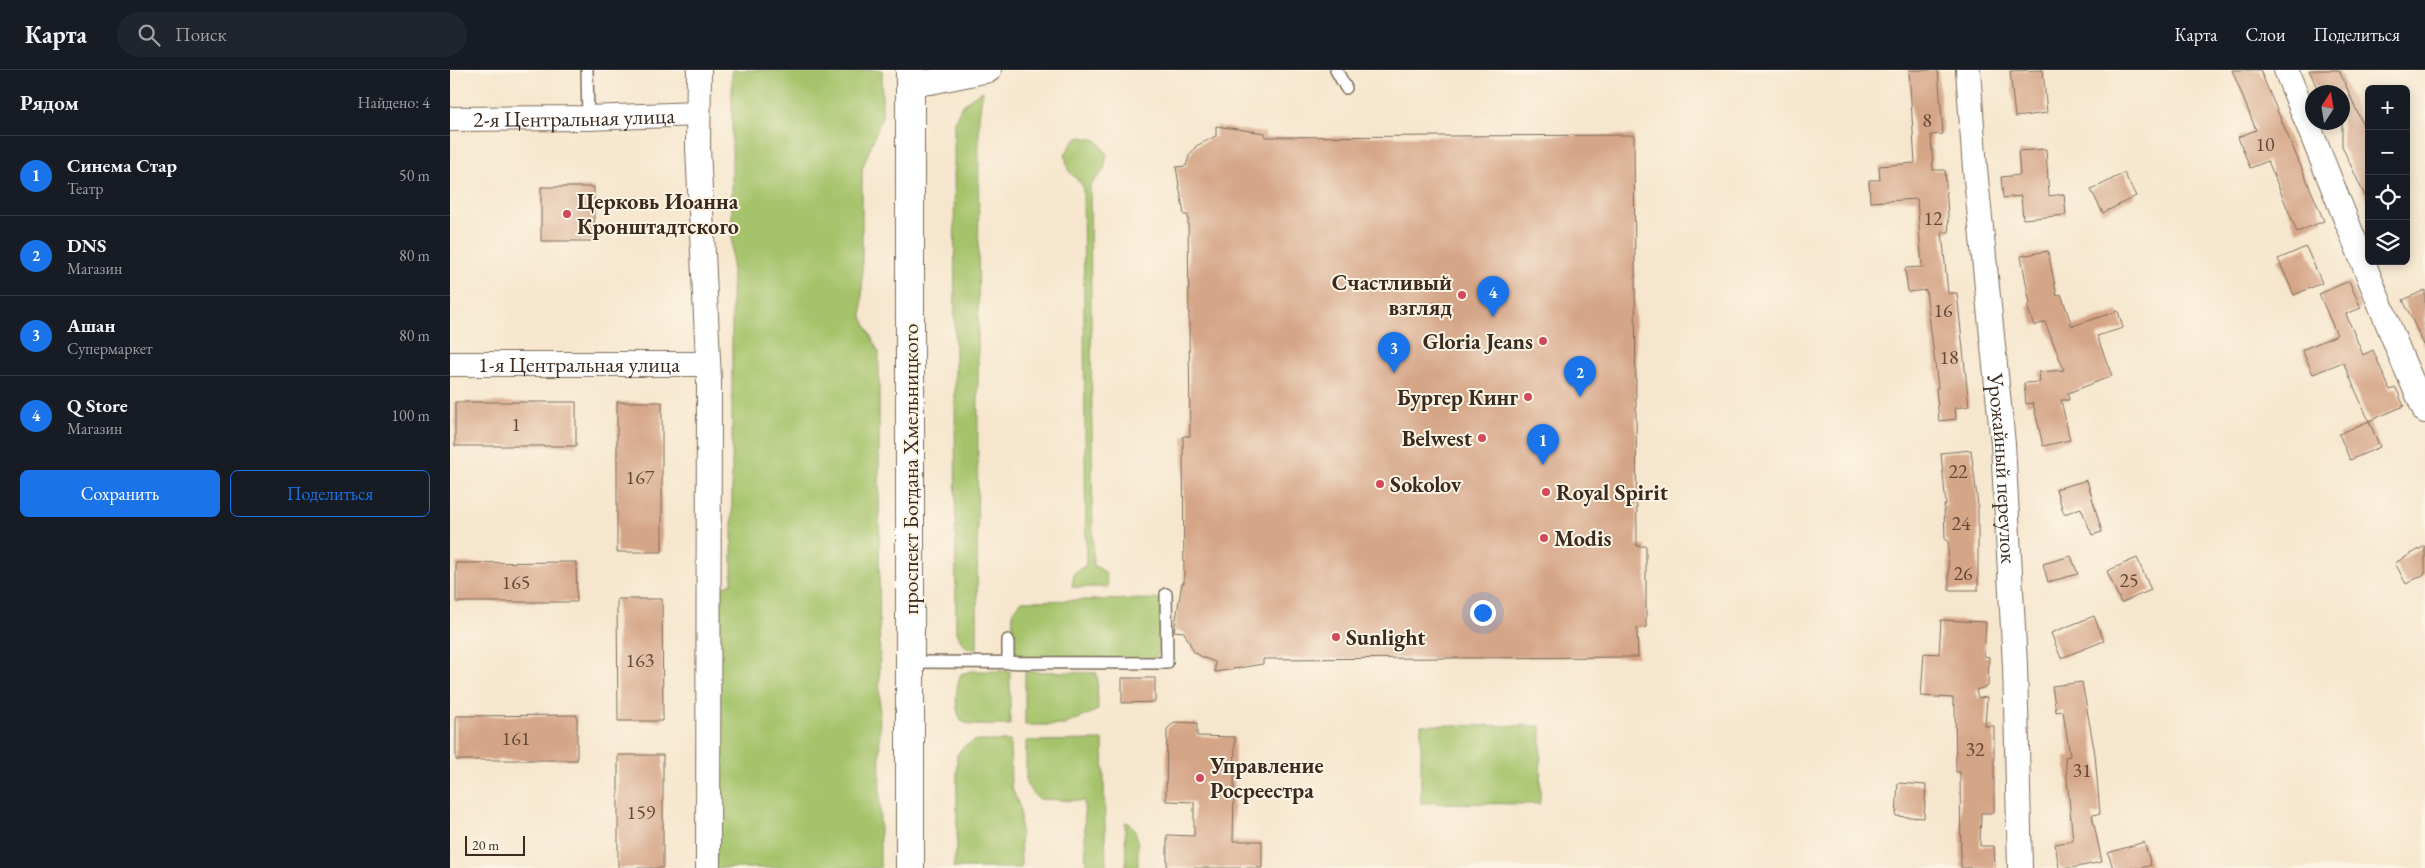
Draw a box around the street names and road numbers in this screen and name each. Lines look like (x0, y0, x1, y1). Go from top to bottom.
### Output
street label: 2-я Центральная улица (473, 100, 676, 133)
street label: проспект Богдана Хмельницкого (896, 323, 925, 615)
street label: 1-я Центральная улица (478, 350, 680, 379)
street label: Урожайный переулок (1981, 371, 2024, 565)

